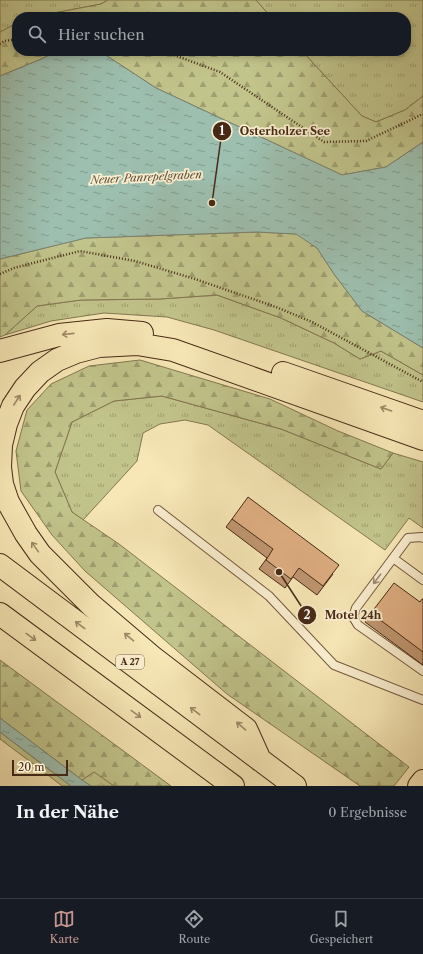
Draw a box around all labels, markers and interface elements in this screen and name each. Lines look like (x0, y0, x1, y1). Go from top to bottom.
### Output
search box (12, 12, 411, 56)
icon: search (26, 23, 48, 45)
text: Hier suchen (58, 25, 145, 44)
callout: Osterholzer See (212, 119, 339, 142)
text: 1 (219, 123, 225, 138)
text: Osterholzer See (240, 124, 331, 138)
water label: Neuer Panrepelgraben (89, 167, 203, 187)
one-way arrow (62, 330, 75, 338)
one-way arrow (13, 395, 21, 406)
one-way arrow (380, 405, 393, 412)
one-way arrow (31, 542, 39, 553)
one-way arrow (373, 574, 381, 585)
callout: Motel 24h (297, 603, 389, 626)
text: 2 (303, 607, 311, 622)
text: Motel 24h (325, 608, 382, 622)
one-way arrow (74, 620, 85, 629)
one-way arrow (123, 632, 134, 641)
one-way arrow (26, 633, 37, 641)
road number: A 27 (116, 655, 144, 669)
one-way arrow (190, 707, 201, 715)
one-way arrow (130, 710, 141, 718)
one-way arrow (236, 722, 246, 731)
scale bar (12, 758, 68, 777)
text: 20 m (18, 760, 44, 774)
text: In der Nähe (16, 802, 119, 822)
text: 0 Ergebnisse (328, 804, 407, 820)
tab: Karte (50, 908, 79, 946)
tab: Route (179, 908, 210, 946)
tab: Gespeichert (310, 908, 373, 946)

